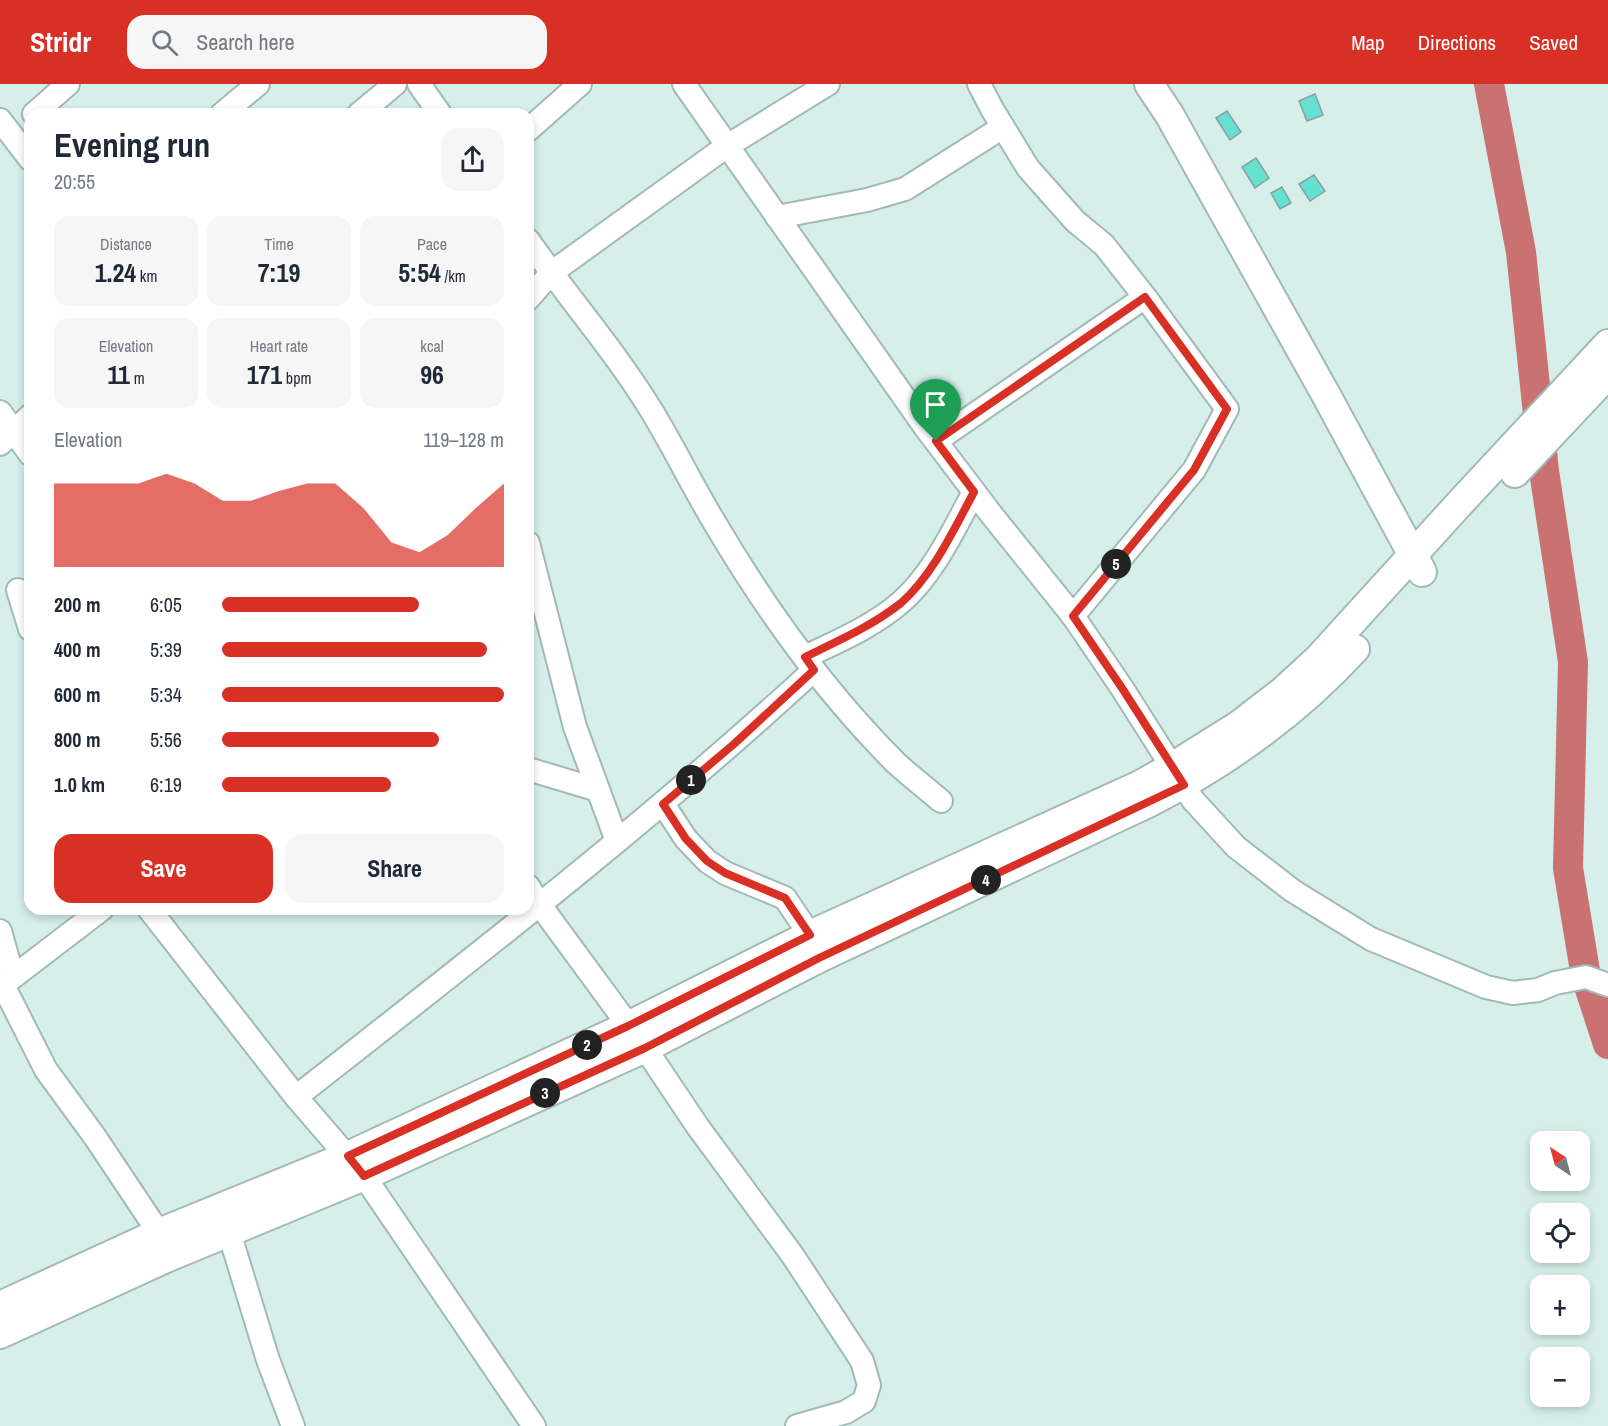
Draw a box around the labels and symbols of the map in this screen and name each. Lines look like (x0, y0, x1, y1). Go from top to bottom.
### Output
pin (910, 379, 961, 441)
pin: 5 (1101, 549, 1131, 579)
pin: 1 (676, 765, 706, 795)
pin: 4 (971, 865, 1001, 895)
pin: 2 (572, 1030, 602, 1060)
pin: 3 (530, 1078, 560, 1108)
north arrow (1530, 1131, 1590, 1191)

